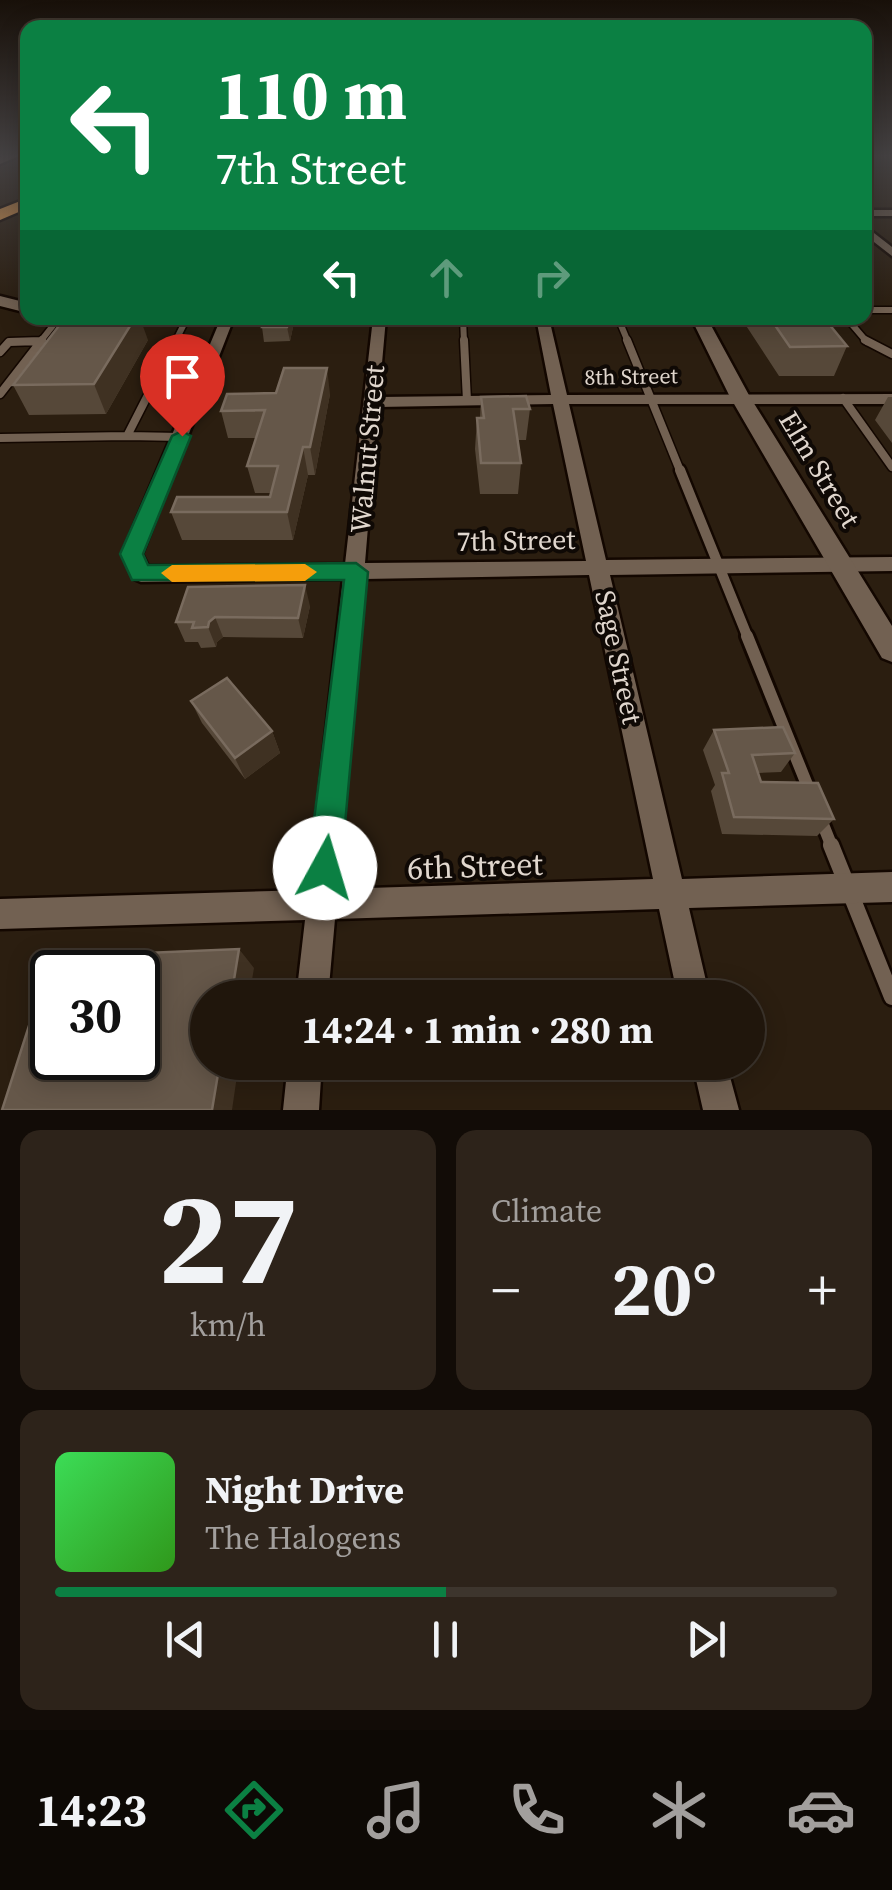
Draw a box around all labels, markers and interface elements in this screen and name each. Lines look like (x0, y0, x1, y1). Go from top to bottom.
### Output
text: 110 m (215, 46, 407, 142)
icon: left (50, 60, 180, 190)
text: 7th Street (215, 137, 406, 199)
icon: left (314, 250, 369, 305)
icon: ahead (419, 250, 474, 305)
icon: right (524, 250, 579, 305)
pin (140, 334, 225, 437)
icon: arrive (155, 349, 210, 404)
street label: 8th Street (584, 360, 679, 392)
street label: Walnut Street (341, 362, 393, 535)
street label: Elm Street (770, 404, 870, 535)
street label: 7th Street (456, 520, 577, 560)
street label: Sage Street (586, 587, 652, 728)
position arrow (273, 816, 377, 920)
street label: 6th Street (406, 842, 544, 890)
speed limit sign: 30 (30, 950, 160, 1080)
text: 14:24 · 1 min · 280 m (301, 1004, 654, 1056)
text: 27 (158, 1148, 298, 1327)
text: Climate (491, 1189, 602, 1233)
text: 20° (611, 1237, 717, 1340)
text: − (491, 1252, 520, 1327)
text: + (808, 1252, 837, 1327)
text: km/h (190, 1303, 266, 1347)
text: Night Drive (205, 1464, 404, 1516)
text: The Halogens (205, 1516, 401, 1560)
icon: previous (158, 1612, 213, 1667)
icon: pause (418, 1612, 473, 1667)
icon: next (679, 1612, 734, 1667)
icon: directions (219, 1775, 289, 1845)
icon: music (361, 1775, 431, 1845)
icon: phone (502, 1775, 572, 1845)
icon: climate (644, 1775, 714, 1845)
icon: car (786, 1775, 856, 1845)
text: 14:23 (36, 1779, 147, 1841)

